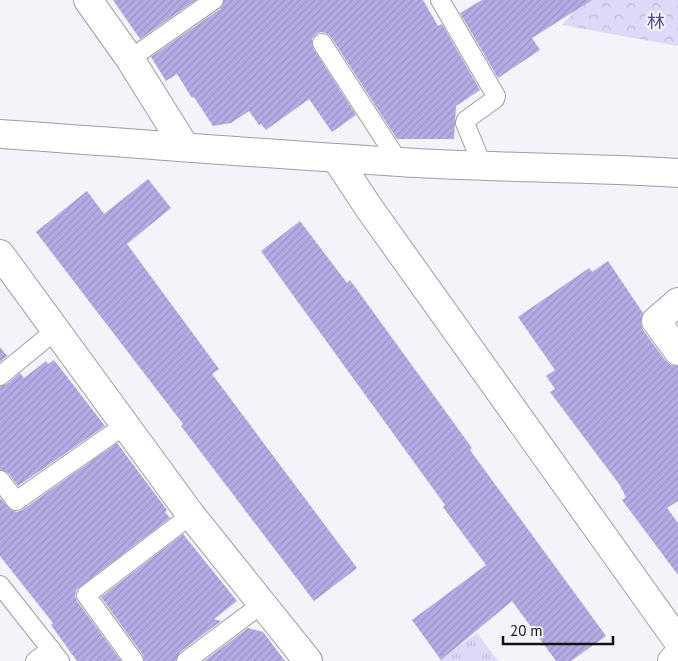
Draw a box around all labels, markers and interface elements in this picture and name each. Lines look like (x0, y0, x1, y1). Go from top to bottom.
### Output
park label: 林 (647, 10, 665, 33)
scale bar (503, 614, 613, 646)
text: 20 m (510, 621, 543, 640)

